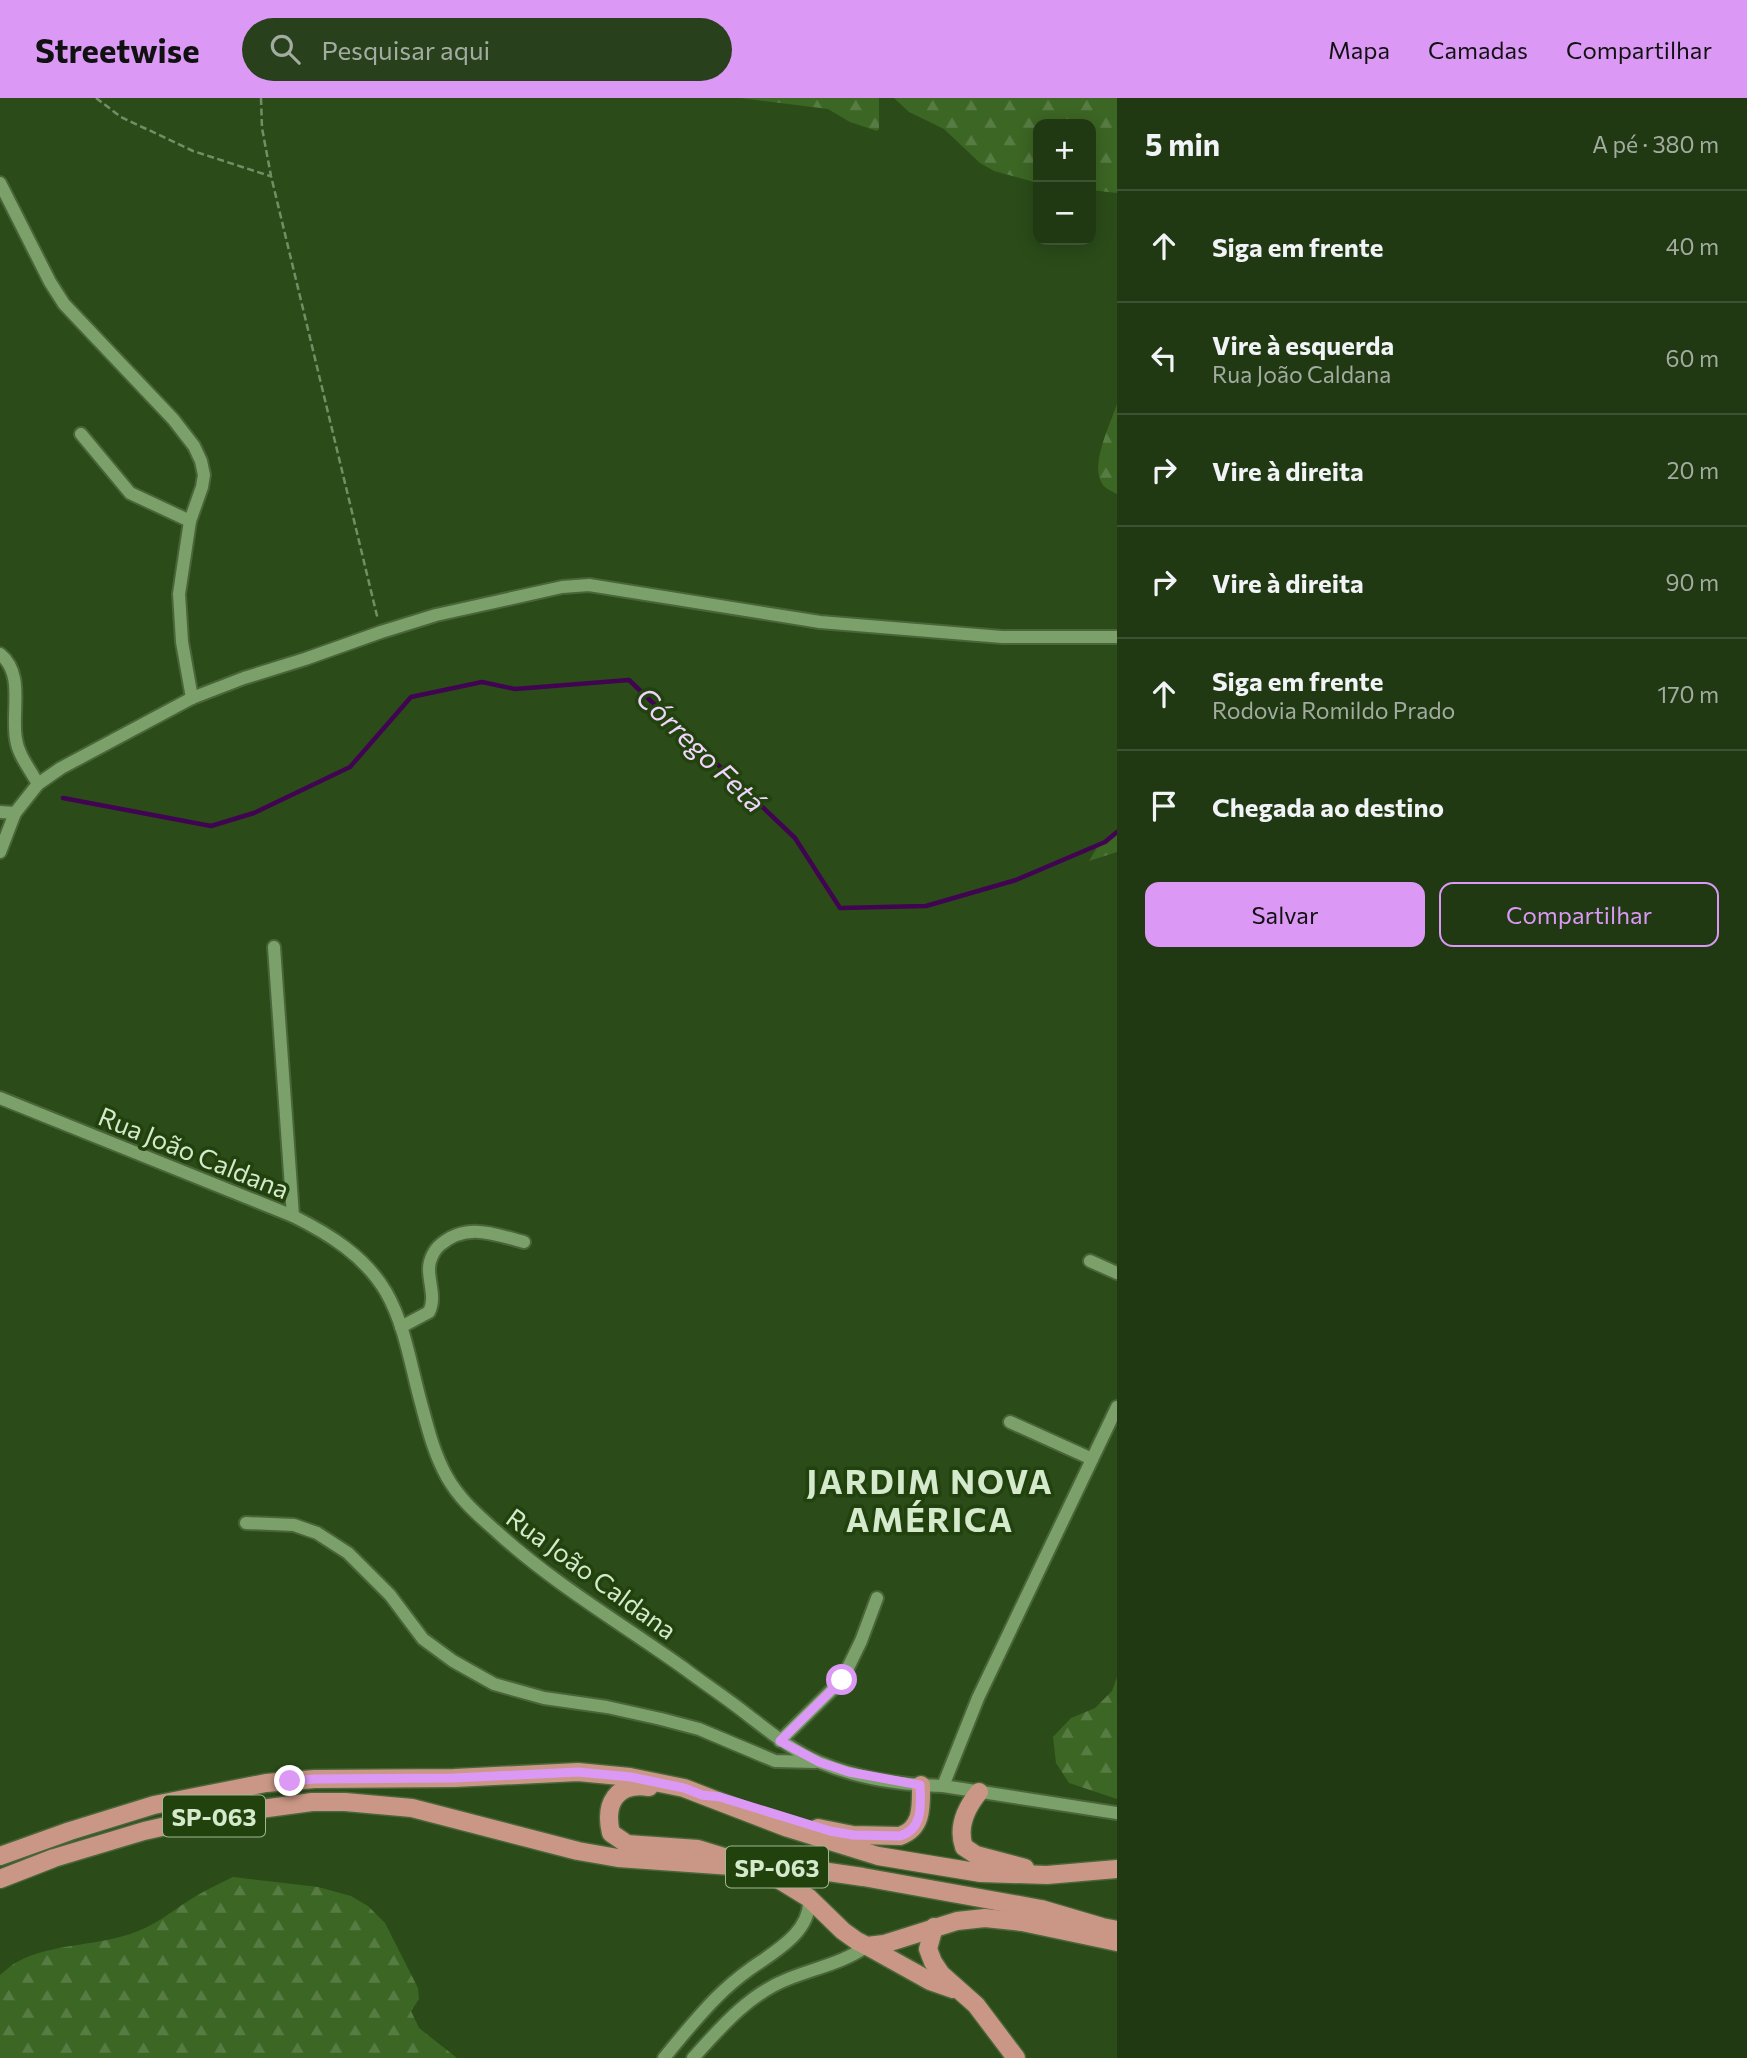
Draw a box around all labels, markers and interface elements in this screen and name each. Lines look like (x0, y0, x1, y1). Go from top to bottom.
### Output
search box (242, 18, 732, 81)
text: Streetwise (35, 29, 200, 70)
icon: search (266, 30, 304, 68)
text: Pesquisar aqui (322, 34, 490, 65)
text: Mapa (1328, 35, 1390, 64)
text: Camadas (1428, 35, 1528, 64)
text: Compartilhar (1566, 35, 1712, 64)
map controls (1033, 119, 1096, 245)
button: + (1033, 119, 1096, 182)
text: 5 min (1145, 125, 1220, 162)
text: A pé · 380 m (1592, 130, 1719, 158)
button: − (1033, 182, 1096, 245)
icon: ahead (1145, 227, 1183, 265)
text: Siga em frente (1212, 231, 1383, 262)
text: 40 m (1666, 232, 1719, 260)
text: Vire à esquerda (1212, 329, 1394, 360)
icon: left (1145, 339, 1183, 377)
text: 60 m (1666, 344, 1719, 372)
text: Rua João Caldana (1212, 360, 1391, 388)
icon: right (1145, 451, 1183, 489)
text: Vire à direita (1212, 455, 1364, 486)
text: 20 m (1667, 456, 1719, 484)
icon: right (1145, 563, 1183, 601)
text: Vire à direita (1212, 567, 1364, 598)
text: 90 m (1666, 568, 1719, 596)
text: Siga em frente (1212, 665, 1383, 696)
icon: ahead (1145, 675, 1183, 713)
water label: Córrego Fetá (630, 679, 773, 819)
text: 170 m (1658, 680, 1719, 708)
text: Rodovia Romildo Prado (1212, 696, 1455, 724)
icon: arrive (1145, 787, 1183, 825)
text: Chegada ao destino (1212, 791, 1444, 822)
button: Salvar (1145, 882, 1425, 947)
button: Compartilhar (1439, 882, 1719, 947)
street label: Rua João Caldana (94, 1100, 294, 1204)
district label: JARDIM NOVA AMÉRICA (806, 1460, 1054, 1539)
street label: Rua João Caldana (501, 1501, 683, 1645)
route start (826, 1664, 857, 1695)
route end (274, 1765, 305, 1796)
road number: SP-063 (163, 1796, 265, 1836)
road number: SP-063 (726, 1847, 828, 1888)

